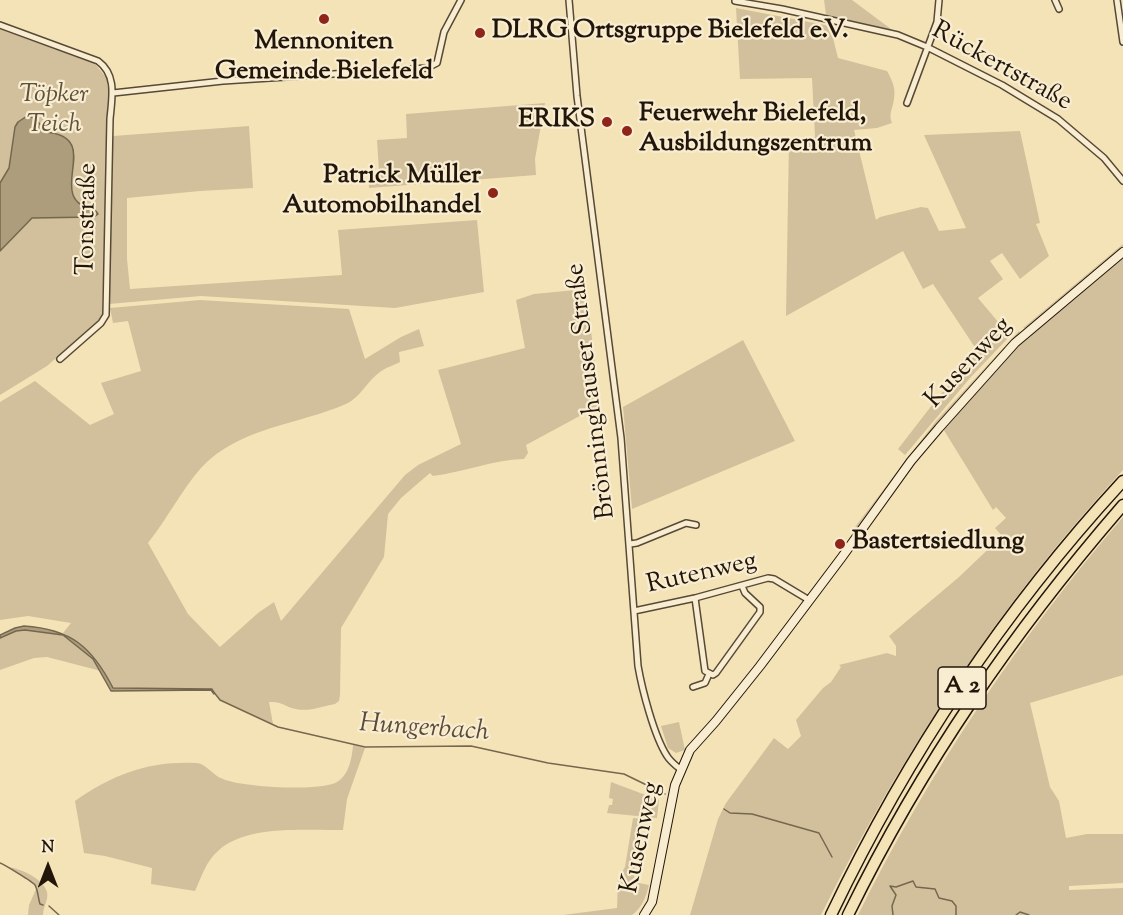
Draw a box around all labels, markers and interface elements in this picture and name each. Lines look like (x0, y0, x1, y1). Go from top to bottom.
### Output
marker: Mennoniten Gemeinde Bielefeld (317, 12, 331, 26)
place label: DLRG Ortsgruppe Bielefeld e.V. (492, 17, 848, 49)
street label: Rückertstraße (925, 17, 1077, 119)
marker: DLRG Ortsgruppe Bielefeld e.V. (473, 26, 487, 40)
place label: Mennoniten Gemeinde Bielefeld (215, 28, 433, 89)
park label: Töpker Teich (19, 81, 89, 142)
place label: Feuerwehr Bielefeld, Ausbildungszentrum (639, 100, 872, 162)
place label: ERIKS (518, 106, 595, 138)
marker: ERIKS (600, 115, 614, 129)
marker: Feuerwehr Bielefeld, Ausbildungszentrum (620, 124, 634, 138)
place label: Patrick Müller Automobilhandel (283, 162, 481, 224)
street label: Tonstraße (72, 163, 106, 275)
marker: Patrick Müller Automobilhandel (486, 186, 500, 200)
street label: Brönninghauser Straße (562, 261, 624, 521)
street label: Kusenweg (920, 312, 1020, 416)
place label: Bastertsiedlung (852, 528, 1024, 560)
marker: Bastertsiedlung (833, 537, 847, 551)
street label: Rutenweg (644, 547, 760, 603)
road number: A 2 (938, 667, 986, 709)
water label: Hungerbach (358, 709, 490, 751)
street label: Kusenweg (616, 779, 670, 897)
north arrow (18, 837, 78, 897)
text: N (42, 837, 54, 860)

